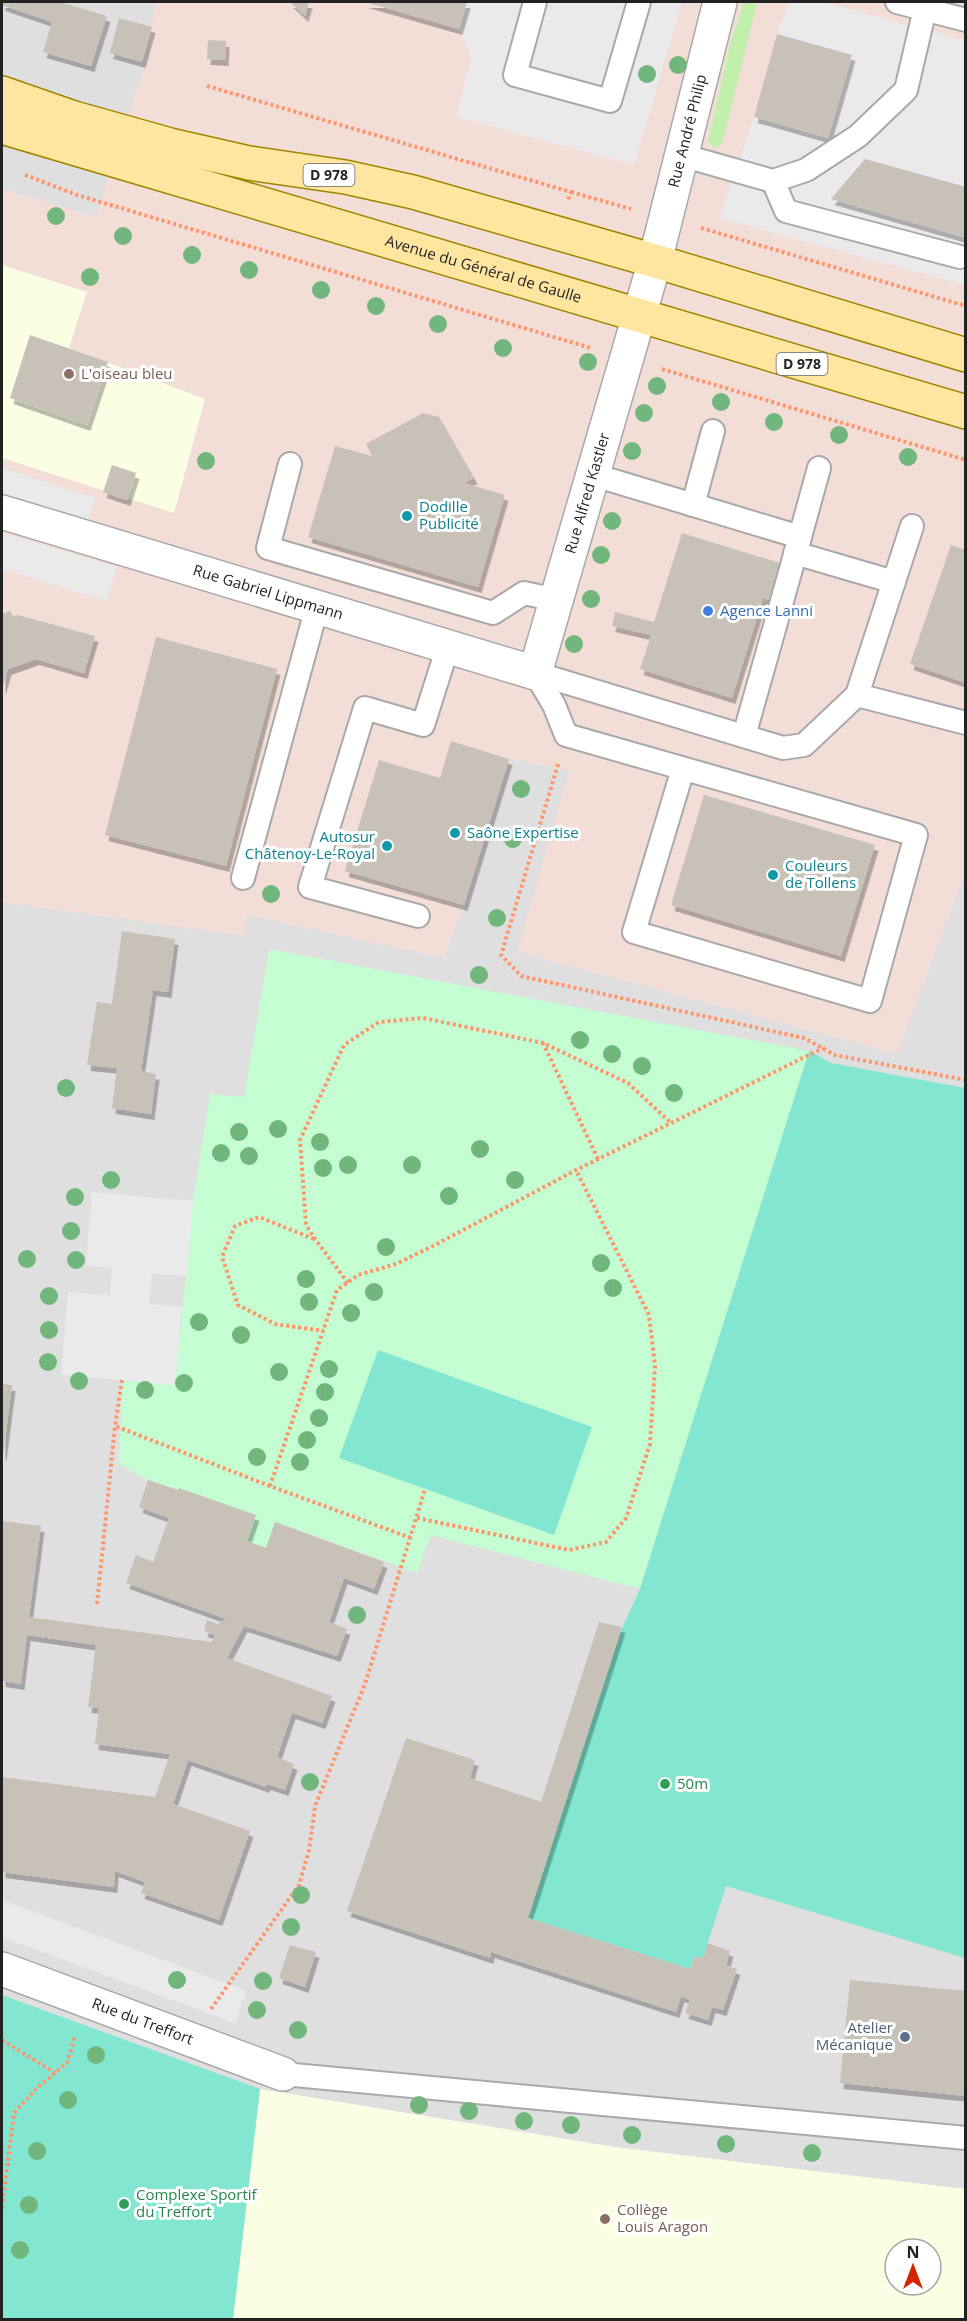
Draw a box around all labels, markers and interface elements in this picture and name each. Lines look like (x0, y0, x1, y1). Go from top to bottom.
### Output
street label: Rue André Philip (663, 72, 710, 189)
road number: D 978 (304, 164, 354, 186)
street label: Avenue du Général de Gaulle (383, 230, 584, 307)
road number: D 978 (776, 353, 828, 375)
place label: L'oiseau bleu (81, 363, 173, 383)
marker: L'oiseau bleu (62, 367, 76, 381)
street label: Rue Alfred Kastler (559, 430, 614, 556)
place label: Dodille Publicité (419, 496, 479, 533)
marker: Dodille Publicité (400, 509, 414, 523)
street label: Rue Gabriel Lippmann (191, 559, 346, 624)
place label: Agence Lanni (720, 600, 813, 620)
marker: Agence Lanni (701, 604, 715, 618)
place label: Saône Expertise (467, 822, 579, 842)
place label: Autosur Châtenoy-Le-Royal (245, 826, 375, 863)
marker: Saône Expertise (448, 826, 462, 840)
marker: Autosur Châtenoy-Le-Royal (380, 839, 394, 853)
place label: Couleurs de Tollens (785, 855, 856, 892)
marker: Couleurs de Tollens (766, 868, 780, 882)
place label: 50m (677, 1773, 708, 1793)
marker: 50m (658, 1777, 672, 1791)
street label: Rue du Treffort (89, 1993, 196, 2049)
place label: Atelier Mécanique (816, 2017, 893, 2054)
marker: Atelier Mécanique (898, 2030, 912, 2044)
place label: Complexe Sportif du Treffort (136, 2184, 258, 2221)
marker: Complexe Sportif du Treffort (117, 2197, 131, 2211)
place label: Collège Louis Aragon (617, 2199, 708, 2236)
marker: Collège Louis Aragon (598, 2212, 612, 2226)
north arrow (883, 2237, 943, 2297)
text: N (906, 2241, 920, 2263)

